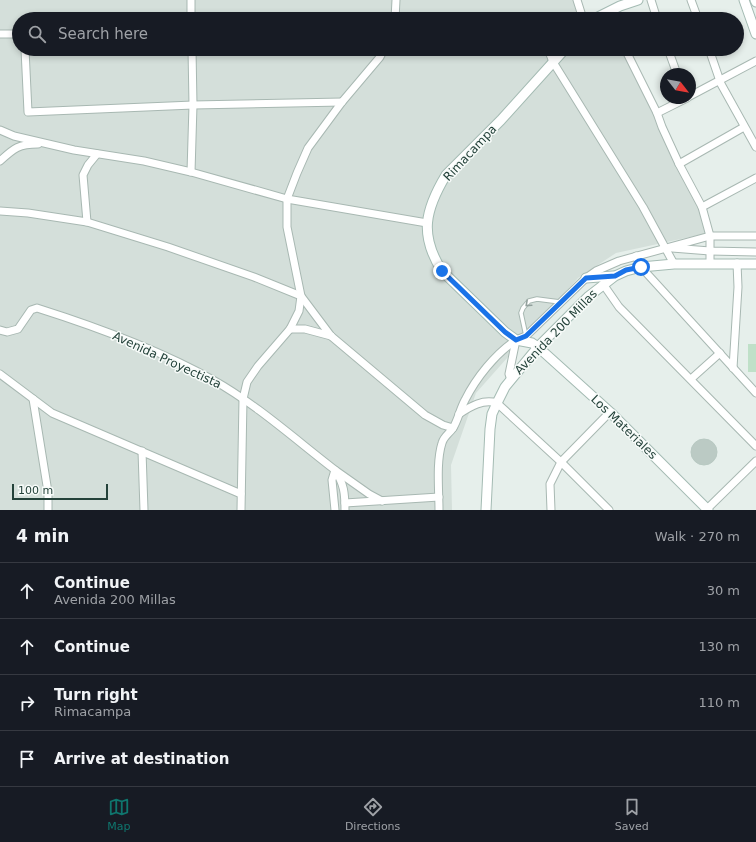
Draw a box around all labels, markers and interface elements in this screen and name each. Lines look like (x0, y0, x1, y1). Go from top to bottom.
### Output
search box (12, 12, 744, 56)
icon: search (26, 23, 48, 45)
text: Search here (58, 25, 148, 43)
north arrow (660, 68, 696, 104)
street label: Rimacampa (441, 122, 499, 184)
route start (632, 258, 650, 276)
route end (433, 262, 451, 280)
street label: Avenida 200 Millas (512, 287, 600, 377)
one-way arrow (525, 299, 533, 306)
street label: Avenida Proyectista (110, 329, 224, 391)
street label: Los Materiales (588, 392, 660, 462)
scale bar (12, 482, 108, 501)
text: 100 m (18, 484, 53, 497)
text: 4 min (16, 526, 69, 546)
text: Walk · 270 m (655, 529, 740, 544)
text: Continue (54, 574, 130, 592)
icon: ahead (16, 580, 38, 602)
text: 30 m (707, 583, 740, 598)
text: Avenida 200 Millas (54, 592, 176, 607)
icon: ahead (16, 636, 38, 658)
text: Continue (54, 638, 130, 656)
text: 130 m (698, 639, 740, 654)
text: Turn right (54, 686, 138, 704)
icon: right (16, 692, 38, 714)
text: 110 m (698, 695, 740, 710)
text: Rimacampa (54, 704, 131, 719)
icon: arrive (16, 748, 38, 770)
text: Arrive at destination (54, 750, 229, 768)
tab: Map (107, 796, 130, 833)
tab: Directions (345, 796, 400, 833)
tab: Saved (615, 796, 649, 833)

